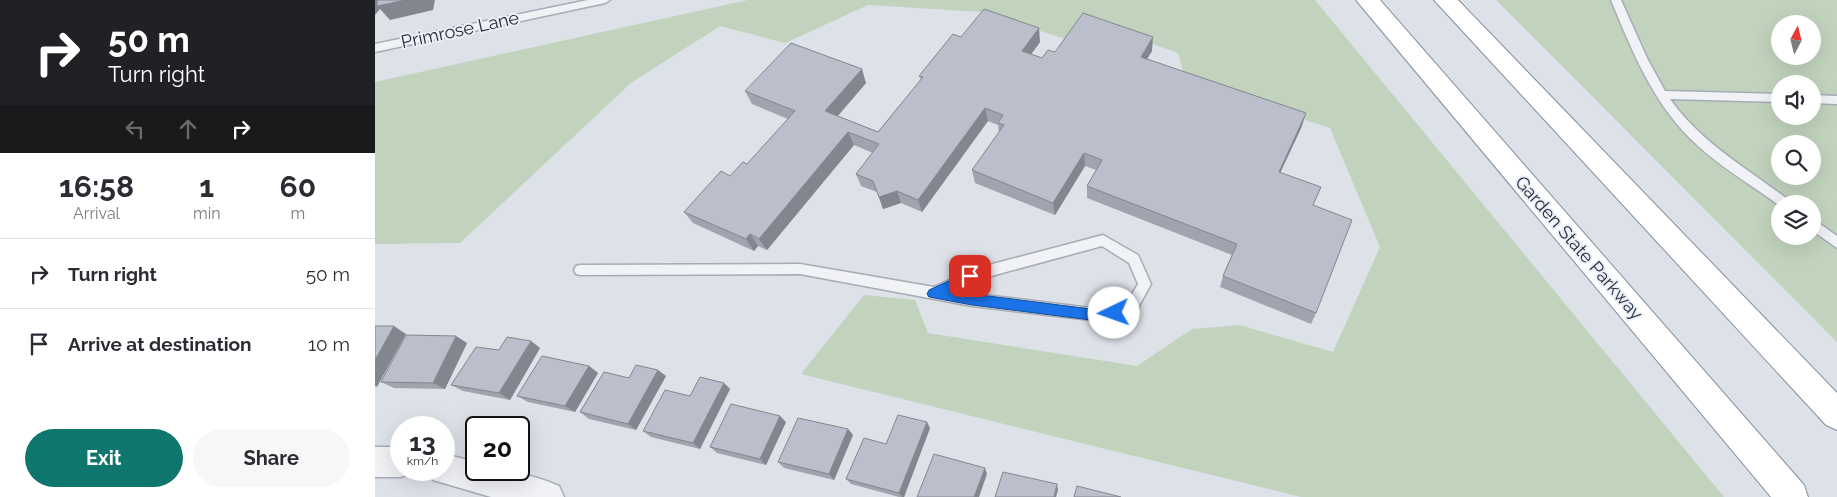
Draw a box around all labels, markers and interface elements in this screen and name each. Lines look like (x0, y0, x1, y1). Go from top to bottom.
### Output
street label: Primrose Lane (399, 7, 521, 52)
north arrow (1771, 15, 1821, 65)
map controls (1771, 15, 1821, 245)
text: 50 m (108, 19, 190, 60)
icon: right (25, 20, 90, 85)
text: Turn right (108, 61, 205, 87)
button: sound (1771, 75, 1821, 125)
icon: left (121, 115, 149, 143)
icon: ahead (174, 115, 202, 143)
icon: right (227, 115, 255, 143)
button: search (1771, 135, 1821, 185)
text: 16:58 (59, 169, 134, 204)
text: 1 (199, 169, 214, 204)
text: 60 (279, 169, 316, 204)
street label: Garden State Parkway (1511, 171, 1648, 324)
button: layers (1771, 195, 1821, 245)
text: Arrival (73, 204, 120, 223)
text: min (193, 204, 221, 223)
text: m (290, 204, 305, 223)
pin (949, 255, 991, 297)
icon: right (25, 260, 53, 288)
icon: arrive (956, 262, 984, 290)
text: Turn right (68, 263, 157, 285)
text: 50 m (306, 263, 350, 285)
position arrow (1087, 286, 1139, 338)
icon: arrive (25, 330, 53, 358)
text: Arrive at destination (68, 333, 252, 355)
text: 10 m (308, 333, 350, 355)
speed limit sign: 20 (465, 416, 530, 481)
text: 13 (409, 427, 436, 457)
button: Exit (25, 429, 183, 487)
button: Share (193, 429, 350, 487)
text: km/h (407, 454, 438, 468)

